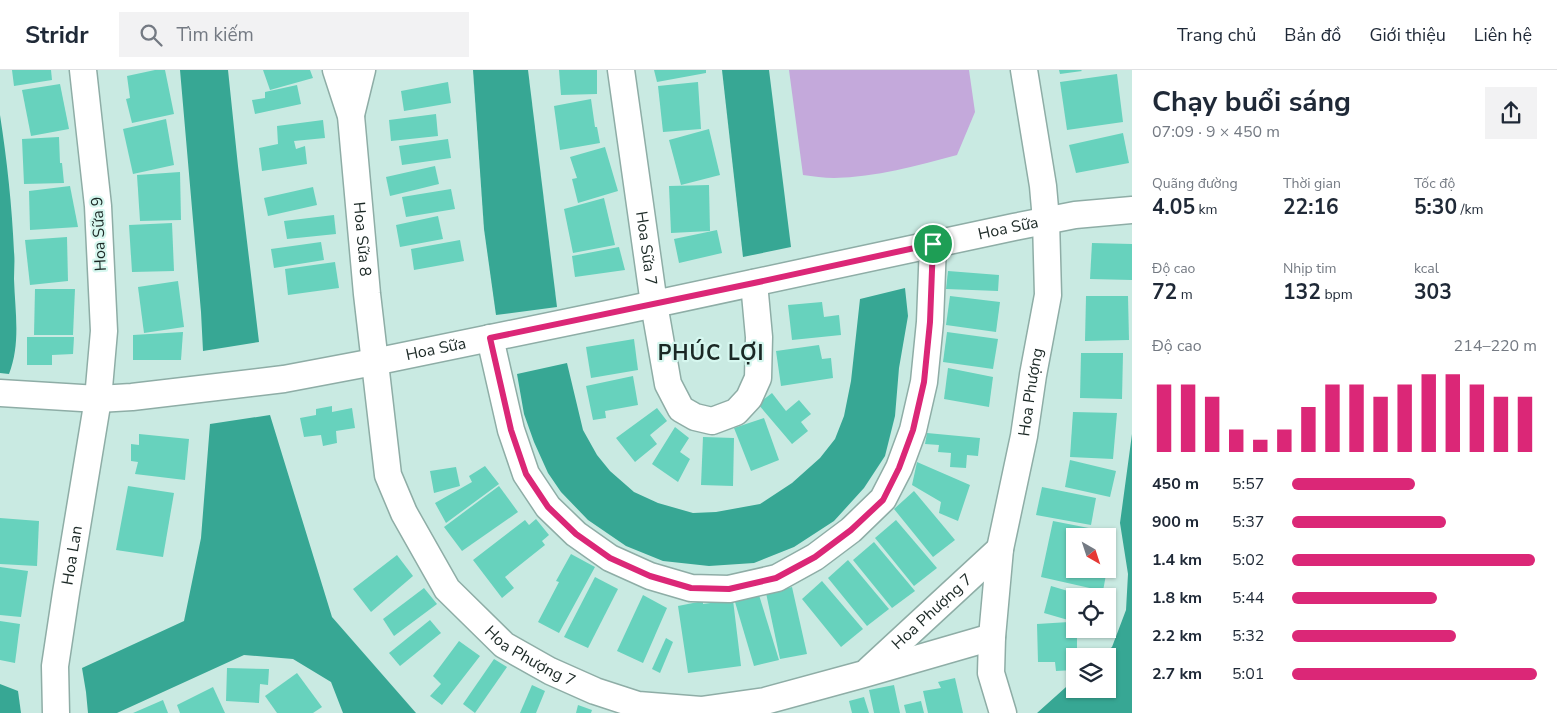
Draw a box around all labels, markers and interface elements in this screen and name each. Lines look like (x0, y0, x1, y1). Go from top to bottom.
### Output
search box (119, 12, 469, 57)
text: Stridr (25, 19, 89, 51)
icon: search (137, 21, 165, 49)
text: Tìm kiếm (177, 22, 254, 48)
text: Trang chủ (1177, 23, 1256, 47)
text: Bản đồ (1284, 23, 1341, 47)
text: Giới thiệu (1369, 23, 1446, 47)
text: Liên hệ (1474, 23, 1532, 47)
text: Chạy buổi sáng (1152, 83, 1351, 121)
button: share (1485, 87, 1537, 139)
text: 07:09 · 9 × 450 m (1152, 121, 1280, 143)
text: Quãng đường (1152, 174, 1238, 193)
text: Thời gian (1283, 174, 1341, 193)
text: Tốc độ (1414, 174, 1455, 193)
text: 4.05 (1152, 193, 1195, 221)
text: 22:16 (1283, 193, 1339, 221)
text: 5:30 (1414, 193, 1457, 221)
street label: Hoa Sữa 9 (86, 196, 112, 272)
text: km (1195, 200, 1218, 219)
text: /km (1457, 200, 1484, 219)
street label: Hoa Sữa 8 (348, 201, 376, 277)
street label: Hoa Sữa 7 (630, 210, 662, 287)
street label: Hoa Sữa (976, 211, 1040, 245)
pin (912, 223, 954, 265)
icon: arrive (919, 230, 947, 258)
text: Độ cao (1152, 259, 1195, 278)
text: Nhịp tim (1283, 259, 1336, 278)
text: kcal (1414, 259, 1439, 278)
text: 72 (1152, 278, 1177, 306)
text: 132 (1283, 278, 1321, 306)
text: 303 (1414, 278, 1452, 306)
text: m (1177, 285, 1193, 304)
text: bpm (1321, 285, 1353, 304)
street label: Hoa Sữa (404, 332, 468, 366)
text: Độ cao (1152, 335, 1202, 357)
text: 214–220 m (1454, 335, 1537, 357)
district label: PHÚC LỢI (658, 339, 764, 367)
street label: Hoa Phượng (1013, 346, 1049, 438)
text: 450 m (1152, 473, 1199, 495)
text: 5:57 (1232, 473, 1264, 495)
text: 900 m (1152, 511, 1199, 533)
text: 5:37 (1232, 511, 1264, 533)
street label: Hoa Lan (56, 524, 88, 587)
north arrow (1066, 528, 1116, 578)
map controls (1066, 528, 1116, 698)
text: 1.4 km (1152, 549, 1202, 571)
text: 5:02 (1232, 549, 1264, 571)
street label: Hoa Phượng 7 (887, 569, 977, 655)
text: 1.8 km (1152, 587, 1202, 609)
text: 5:44 (1232, 587, 1264, 609)
button: locate (1066, 588, 1116, 638)
street label: Hoa Phượng 7 (480, 621, 579, 692)
text: 2.2 km (1152, 625, 1202, 647)
text: 5:32 (1232, 625, 1264, 647)
button: layers (1066, 648, 1116, 698)
text: 2.7 km (1152, 663, 1202, 685)
text: 5:01 (1232, 663, 1264, 685)

